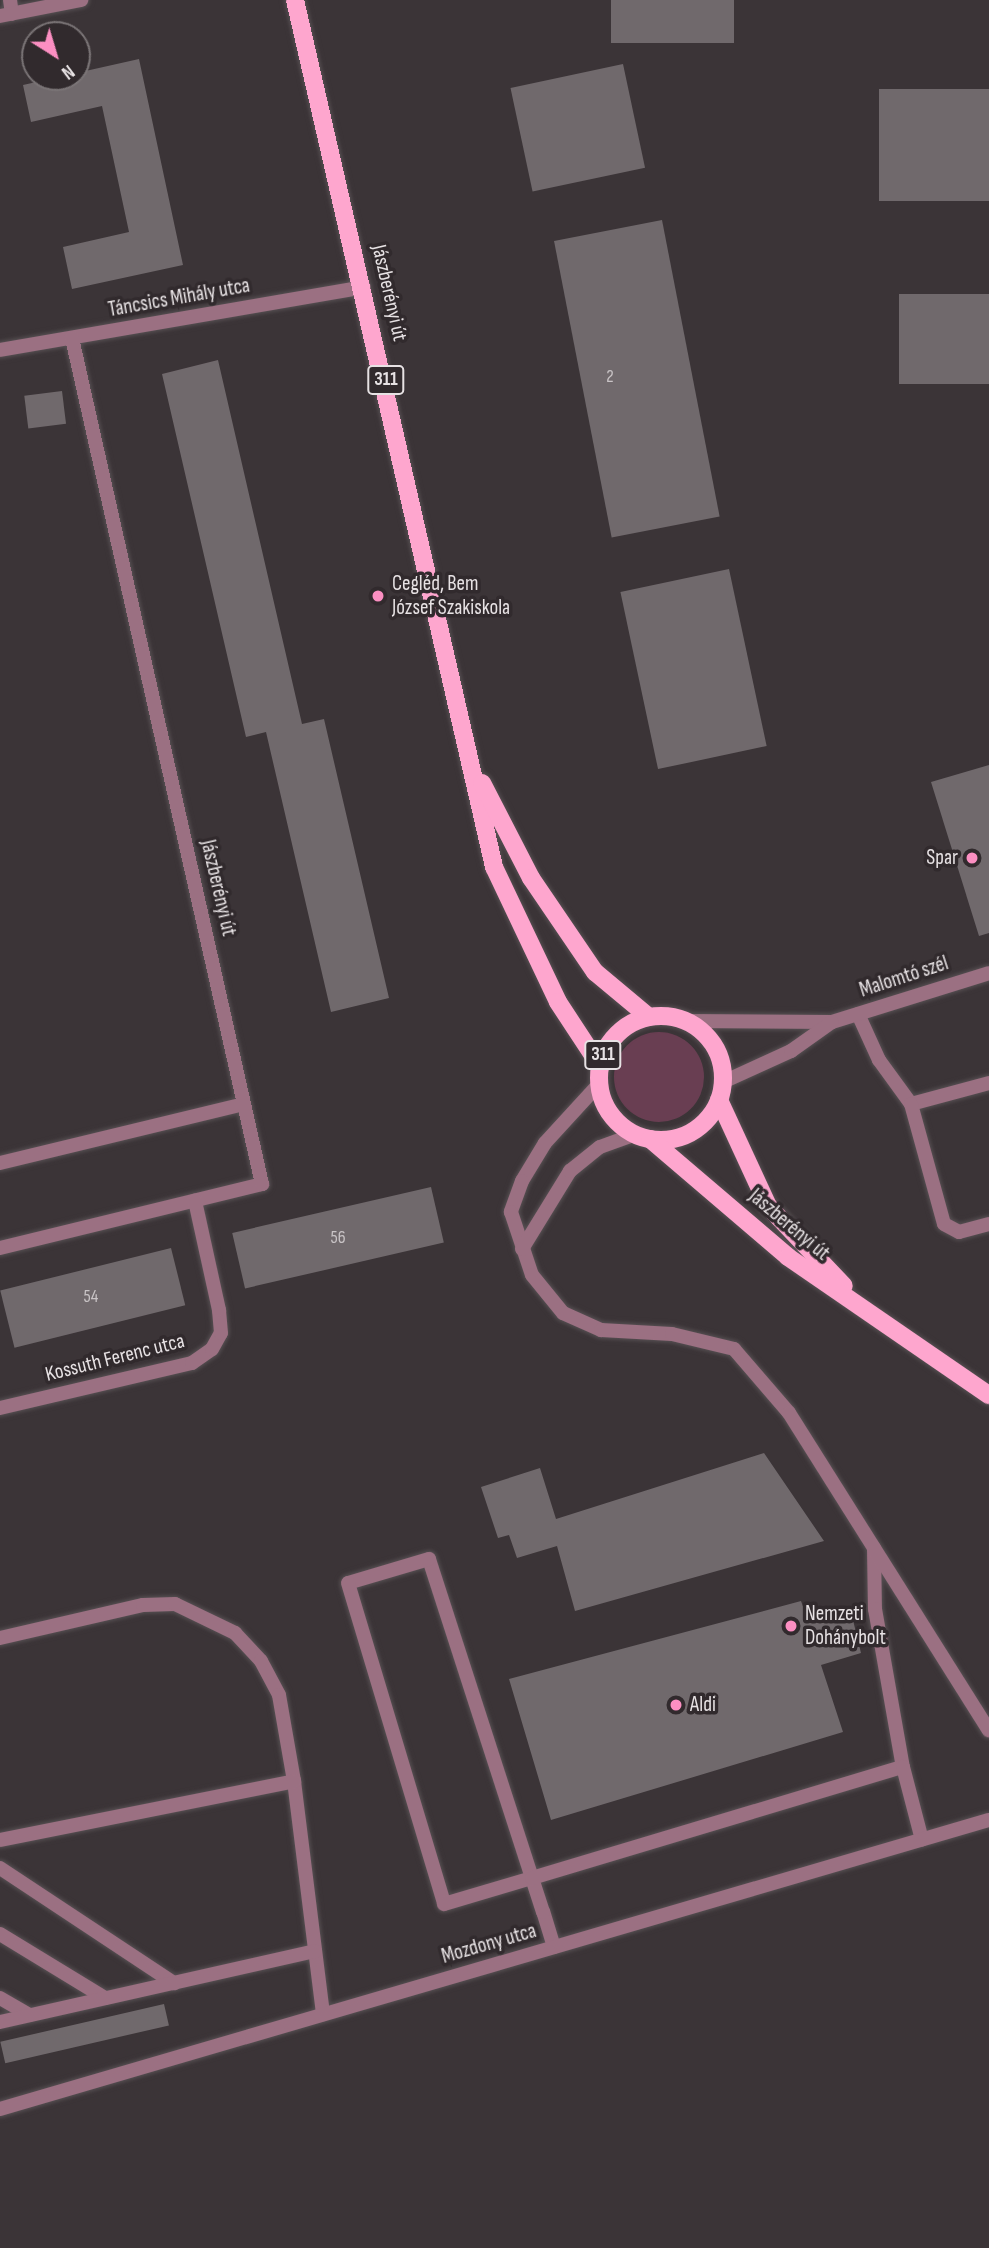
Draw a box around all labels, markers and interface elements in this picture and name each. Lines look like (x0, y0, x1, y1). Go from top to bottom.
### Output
north arrow (21, 21, 91, 91)
text: N (57, 59, 79, 84)
street label: Jászberényi út (366, 242, 412, 344)
street label: Táncsics Mihály utca (106, 273, 252, 323)
road number: 311 (367, 364, 405, 396)
house number: 2 (606, 366, 614, 388)
place label: Cegléd, Bem József Szakiskola (392, 571, 510, 621)
marker: Cegléd, Bem József Szakiskola (370, 588, 386, 604)
street label: Jászberényi út (195, 837, 241, 939)
place label: Spar (926, 845, 958, 871)
marker: Spar (964, 850, 980, 866)
street label: Malomtó szél (856, 951, 952, 1003)
road number: 311 (584, 1040, 622, 1070)
street label: Jászberényi út (743, 1184, 835, 1266)
house number: 56 (330, 1227, 346, 1249)
house number: 54 (84, 1286, 98, 1308)
street label: Kossuth Ferenc utca (43, 1329, 187, 1387)
place label: Nemzeti Dohánybolt (805, 1601, 886, 1651)
marker: Nemzeti Dohánybolt (783, 1618, 799, 1634)
place label: Aldi (690, 1692, 716, 1718)
marker: Aldi (668, 1697, 684, 1713)
street label: Mozdony utca (439, 1918, 539, 1970)

